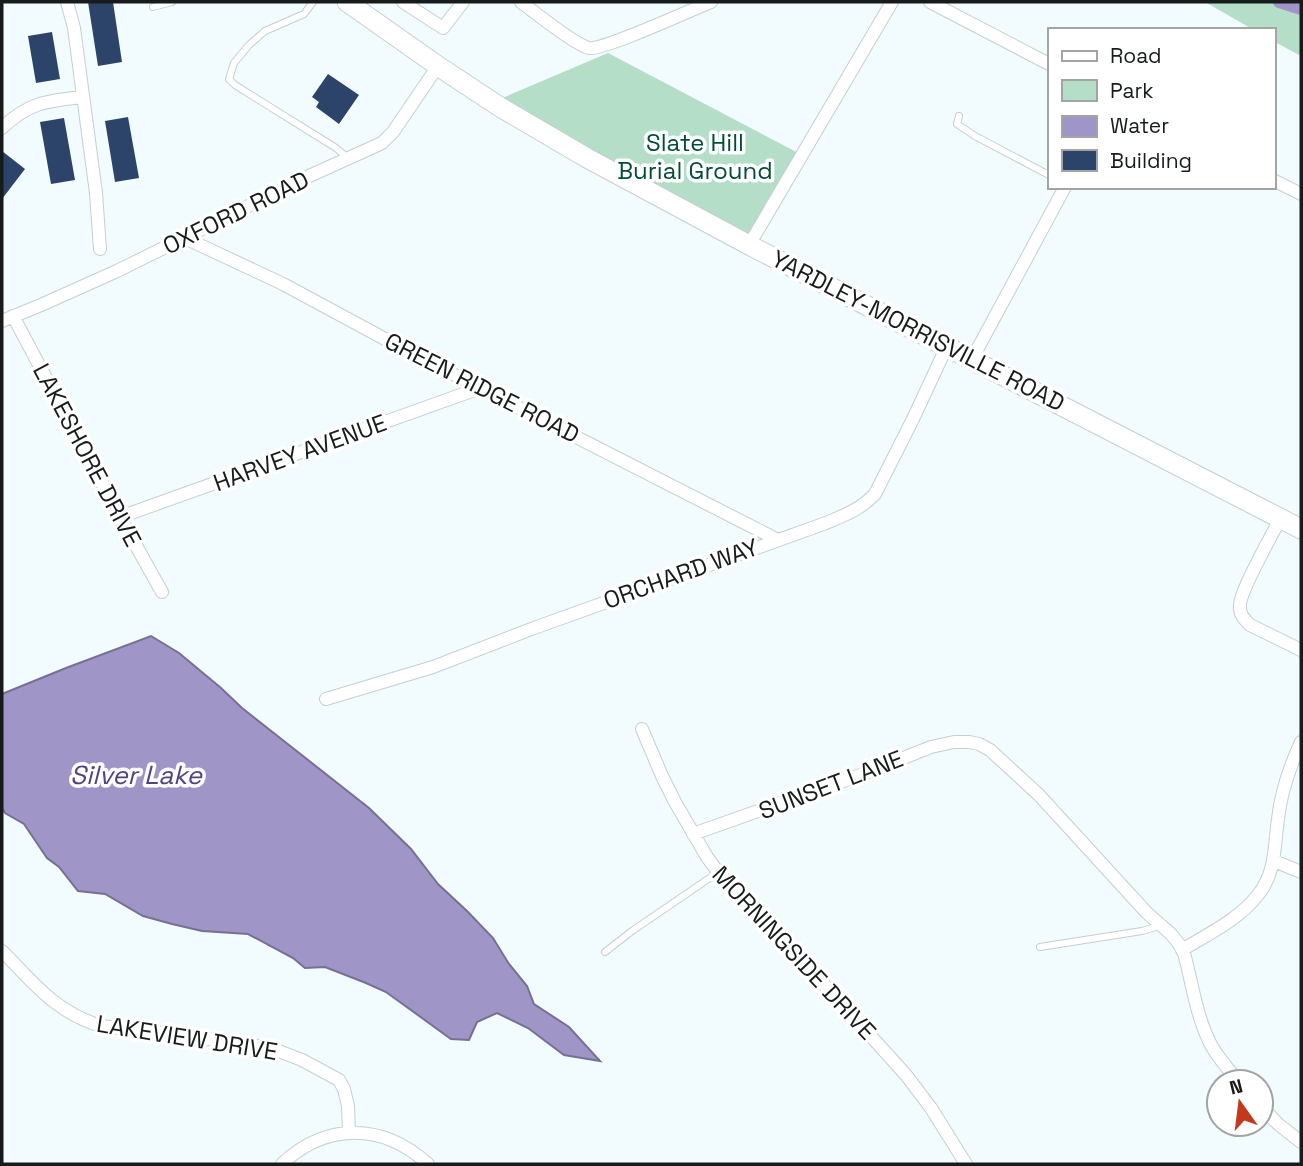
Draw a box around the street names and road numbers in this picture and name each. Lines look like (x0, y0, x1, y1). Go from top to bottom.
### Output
street label: OXFORD ROAD (158, 164, 314, 261)
street label: YARDLEY-MORRISVILLE ROAD (766, 243, 1070, 418)
street label: GREEN RIDGE ROAD (380, 325, 585, 450)
street label: LAKESHORE DRIVE (26, 358, 149, 552)
street label: HARVEY AVENUE (209, 407, 391, 498)
street label: ORCHARD WAY (599, 531, 763, 616)
street label: SUNSET LANE (754, 743, 907, 826)
street label: MORNINGSIDE DRIVE (706, 859, 883, 1046)
street label: LAKEVIEW DRIVE (94, 1008, 280, 1067)

